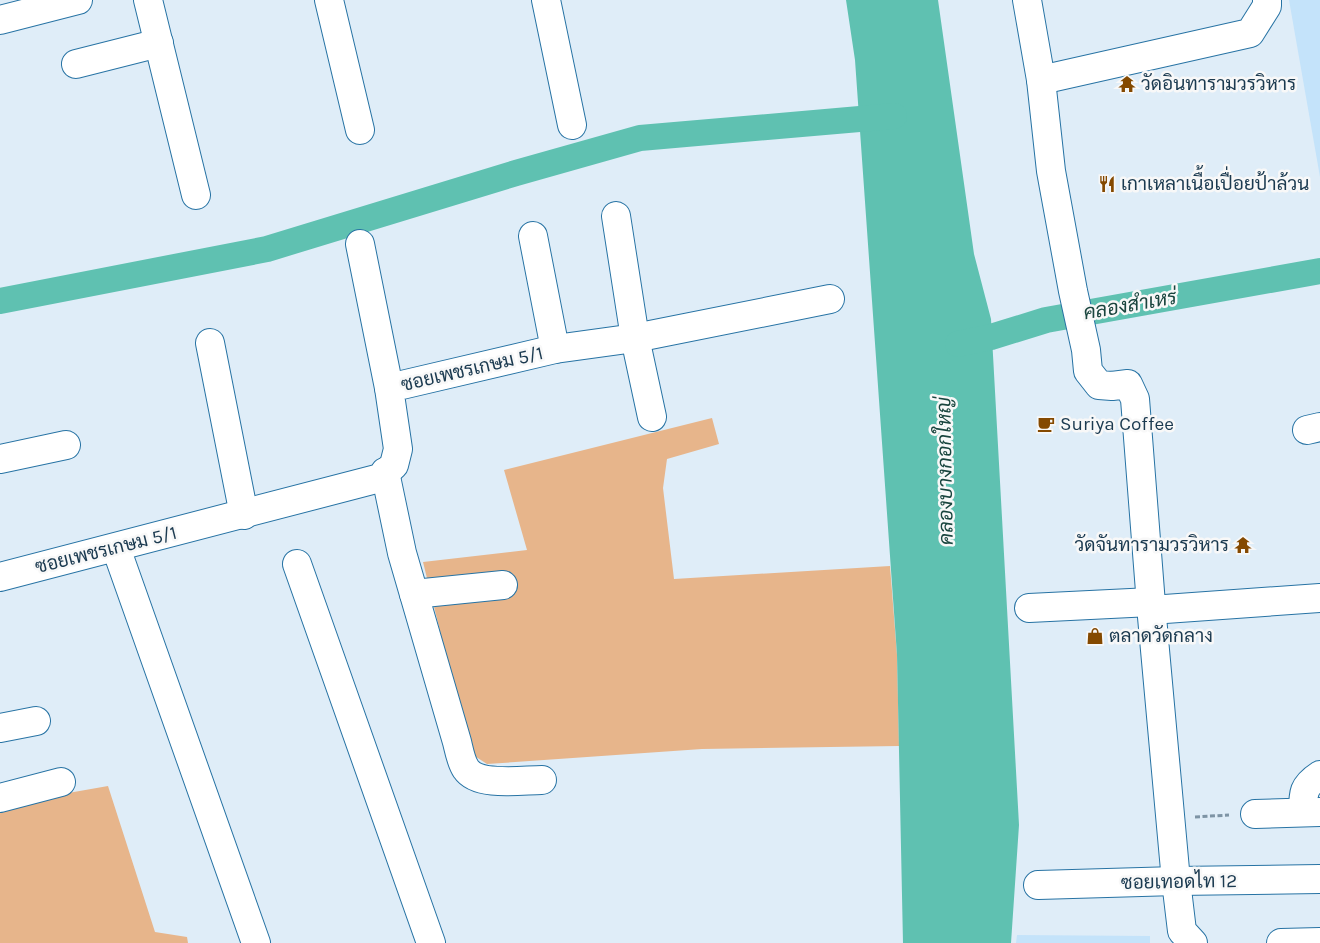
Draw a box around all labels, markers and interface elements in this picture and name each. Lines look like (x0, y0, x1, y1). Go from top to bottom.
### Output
place label: วัดอินทารามวรวิหาร (1141, 73, 1296, 95)
temple icon: วัดอินทารามวรวิหาร (1117, 74, 1137, 94)
place label: เกาเหลาเนื้อเปื่อยป้าล้วน (1121, 165, 1309, 195)
restaurant icon: เกาเหลาเนื้อเปื่อยป้าล้วน (1097, 174, 1117, 194)
water label: คลองสำเหร่ (1081, 284, 1180, 325)
street label: ซอยเพชรเกษม 5/1 (399, 342, 545, 396)
water label: คลองบางกอกใหญ่ (930, 396, 958, 545)
place label: Suriya Coffee (1060, 413, 1174, 435)
cafe icon: Suriya Coffee (1036, 414, 1056, 434)
street label: ซอยเพชรเกษม 5/1 (33, 522, 179, 578)
place label: วัดจันทารามวรวิหาร (1074, 534, 1229, 556)
temple icon: วัดจันทารามวรวิหาร (1233, 535, 1253, 555)
place label: ตลาดวัดกลาง (1109, 625, 1213, 647)
shop icon: ตลาดวัดกลาง (1085, 626, 1105, 646)
street label: ซอยเทอดไท 12 (1121, 868, 1237, 894)

